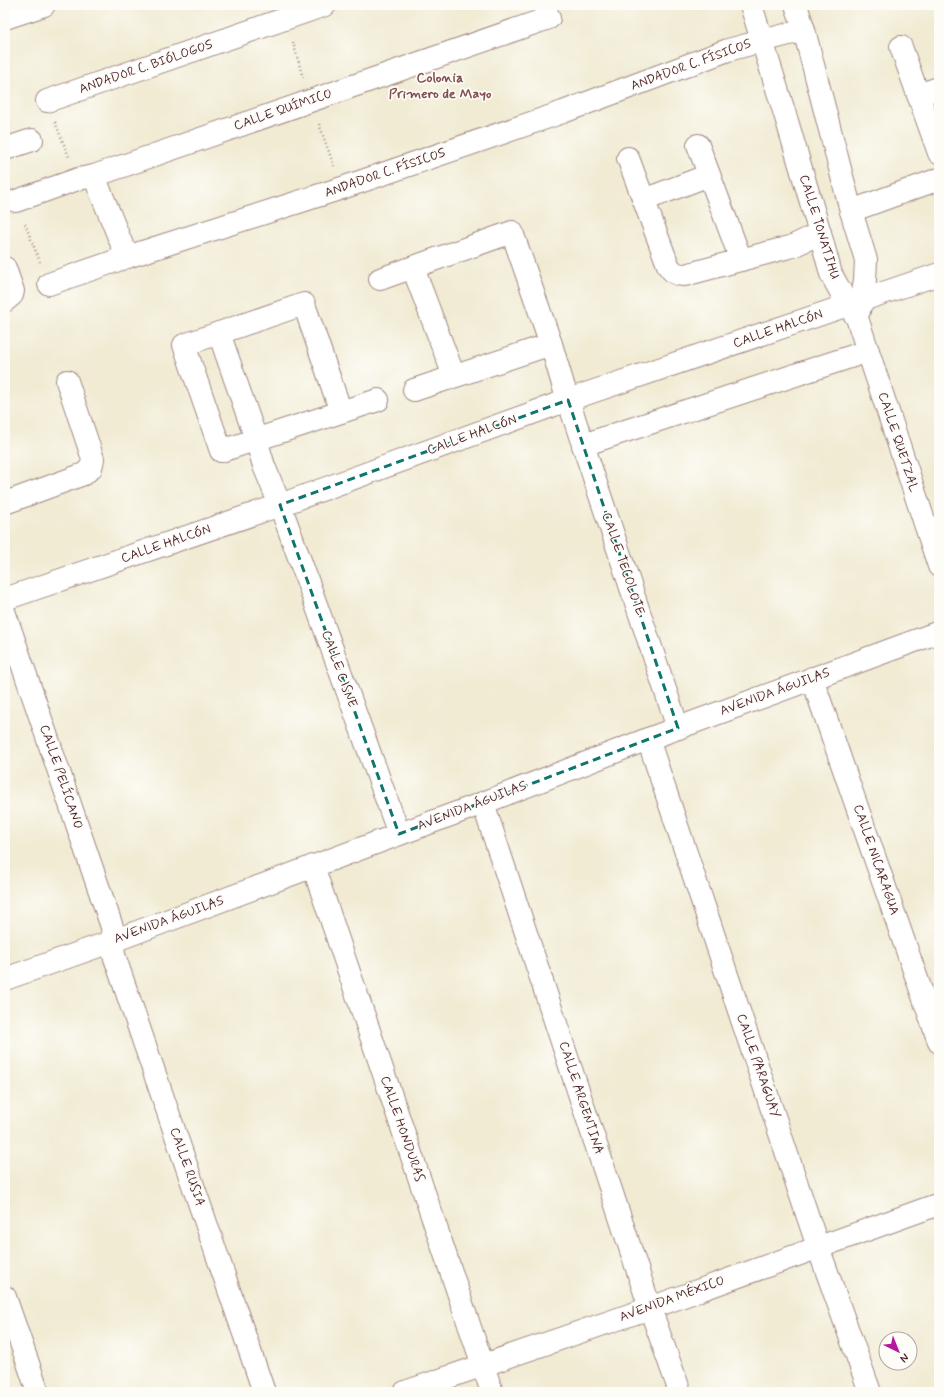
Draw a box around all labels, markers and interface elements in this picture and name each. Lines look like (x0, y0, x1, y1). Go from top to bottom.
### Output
street label: ANDADOR C. FÍSICOS (628, 34, 754, 95)
street label: ANDADOR C. BIÓLOGOS (77, 36, 216, 98)
district label: Colonia Primero de Mayo (389, 69, 492, 103)
street label: CALLE QUÍMICO (231, 84, 335, 135)
street label: ANDADOR C. FÍSICOS (322, 143, 448, 202)
street label: CALLE TONATIHU (795, 173, 843, 281)
street label: CALLE HALCÓN (731, 306, 825, 352)
street label: CALLE QUETZAL (874, 390, 922, 494)
street label: CALLE HALCÓN (425, 411, 519, 459)
street label: CALLE TECOLOTE (597, 510, 649, 618)
street label: CALLE HALCÓN (119, 521, 213, 567)
street label: CALLE CISNE (317, 628, 361, 710)
street label: AVENIDA ÁGUILAS (717, 663, 833, 720)
street label: CALLE PELÍCANO (35, 722, 88, 831)
street label: AVENIDA ÁGUILAS (415, 776, 530, 835)
street label: CALLE NICARAGUA (849, 802, 903, 918)
street label: AVENIDA ÁGUILAS (111, 891, 227, 948)
street label: CALLE PARAGUAY (732, 1011, 784, 1121)
street label: CALLE ARGENTINA (555, 1039, 607, 1157)
street label: CALLE HONDURAS (376, 1074, 428, 1184)
street label: CALLE RUSIA (166, 1125, 208, 1209)
street label: AVENIDA MÉXICO (617, 1271, 727, 1326)
north arrow (878, 1331, 918, 1371)
text: N (897, 1350, 912, 1365)

